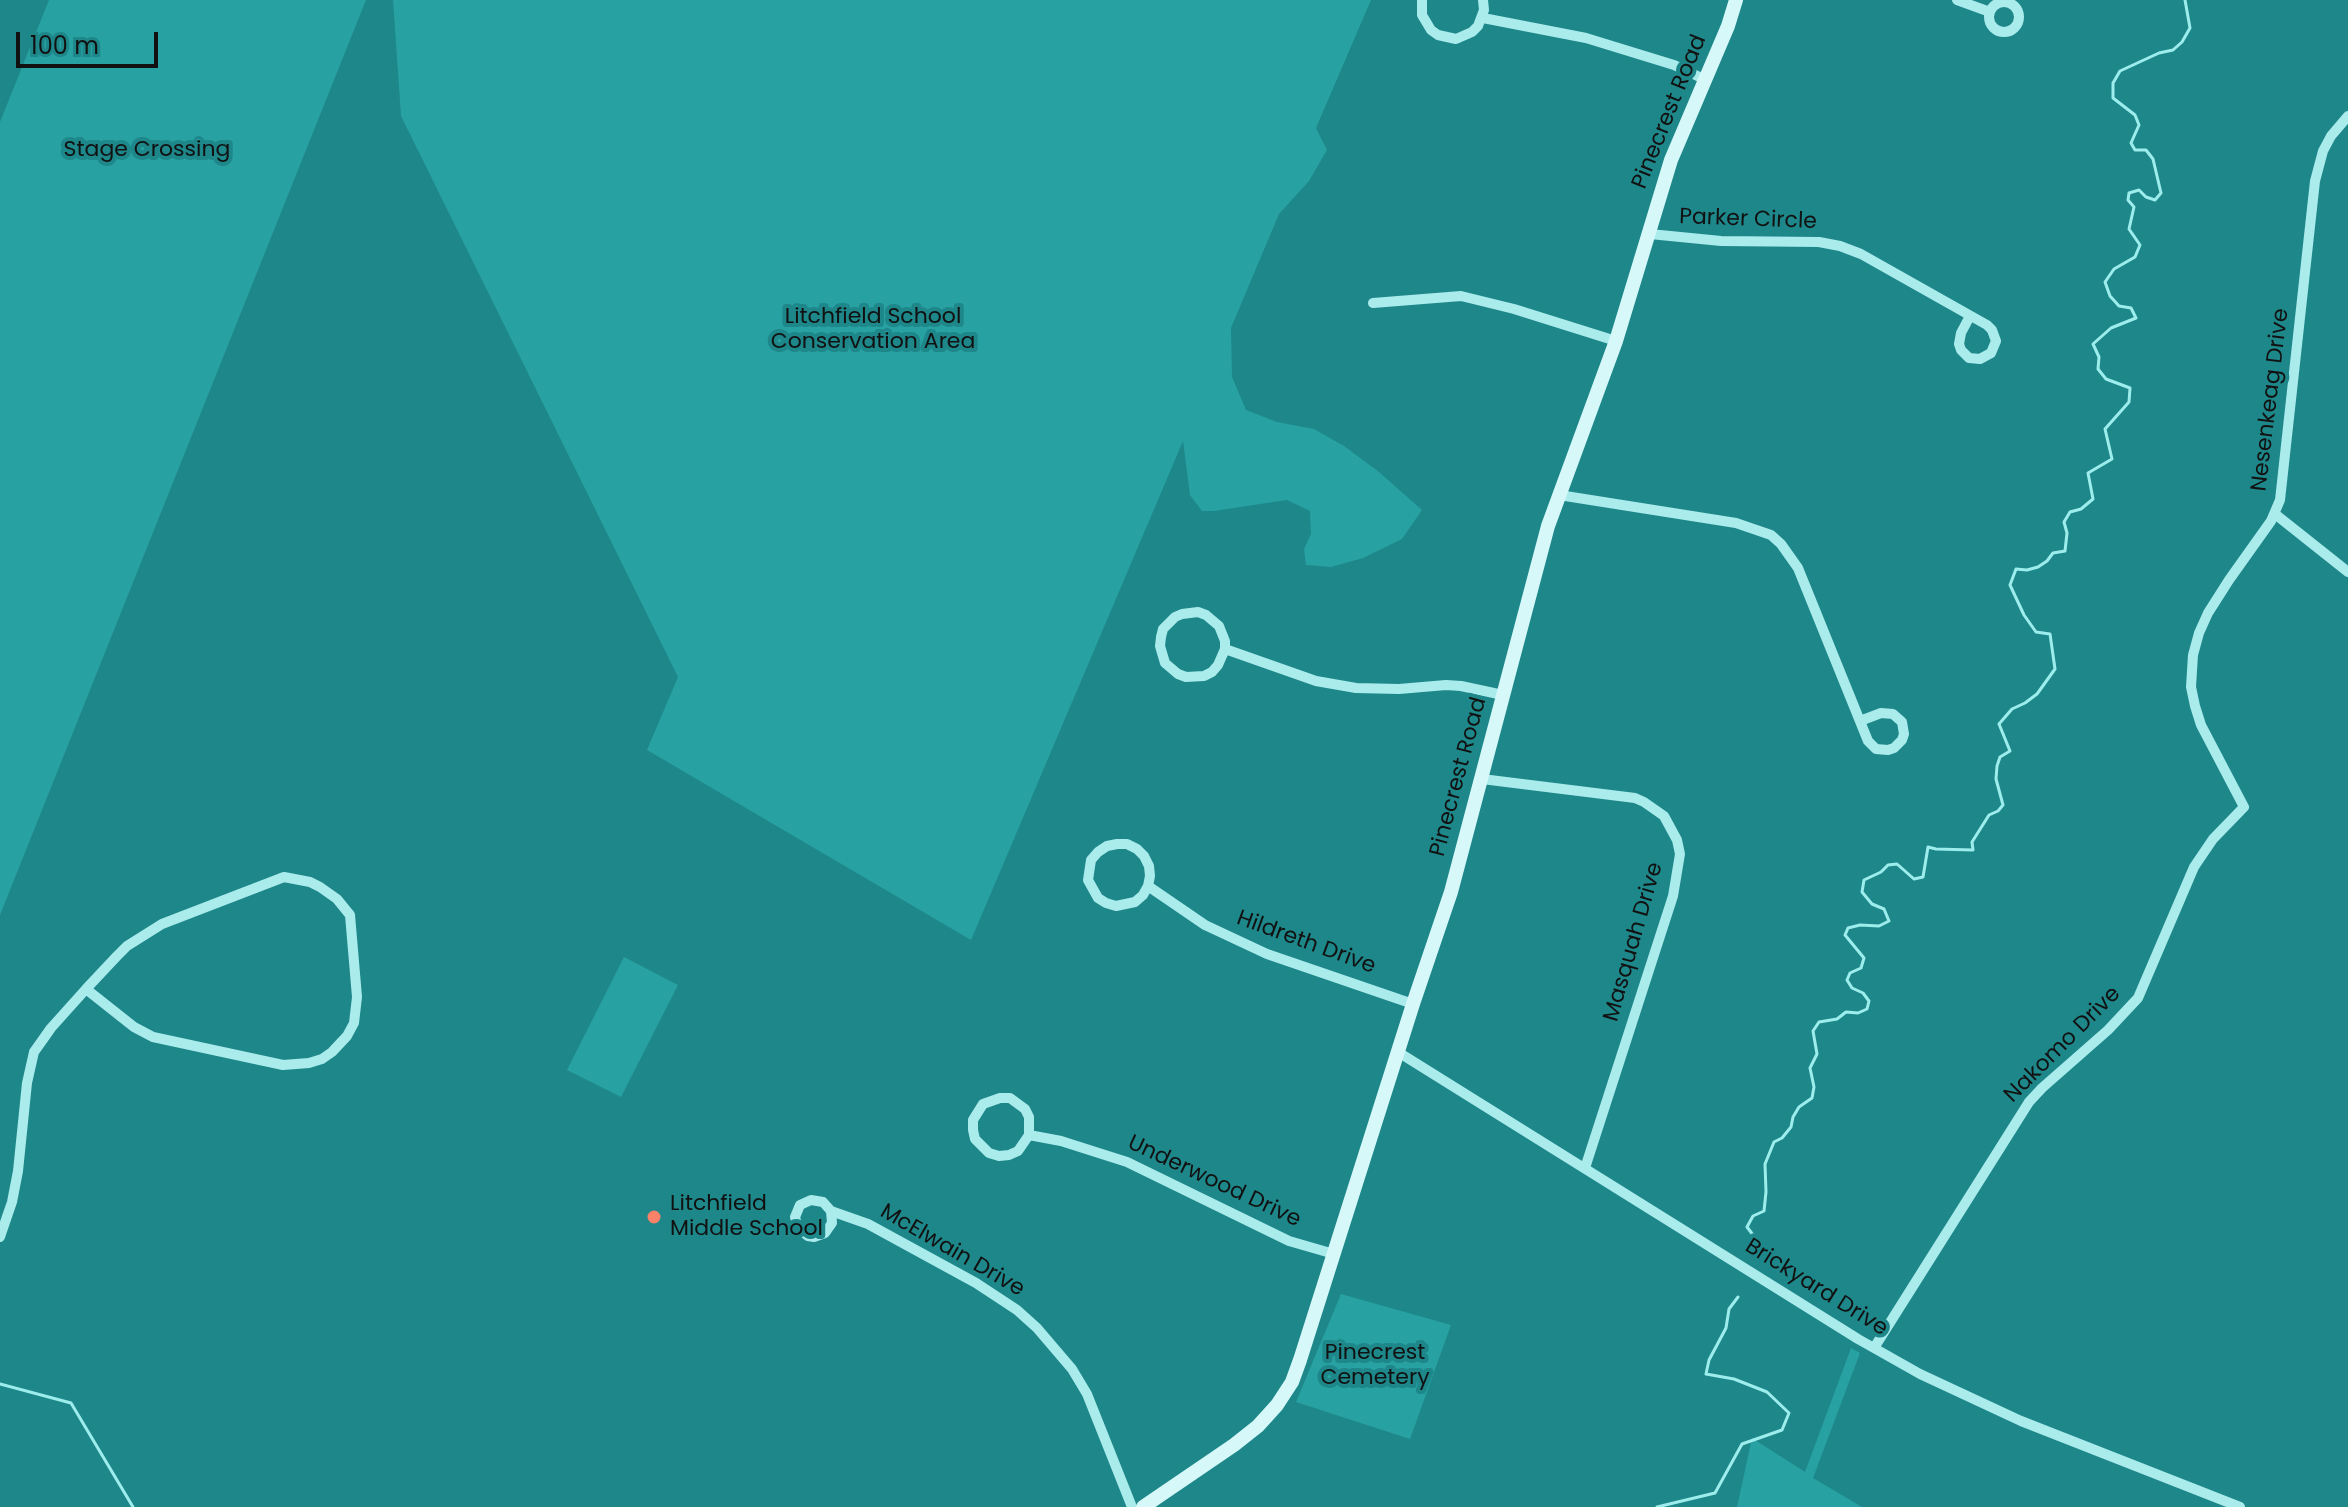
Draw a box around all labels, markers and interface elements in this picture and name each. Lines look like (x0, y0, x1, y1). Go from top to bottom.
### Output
scale bar (20, 16, 162, 66)
text: 100 m (30, 29, 99, 62)
street label: Pinecrest Road (1627, 31, 1713, 193)
park label: Stage Crossing (64, 137, 230, 163)
street label: Parker Circle (1679, 204, 1817, 236)
park label: Litchfield School Conservation Area (771, 304, 975, 356)
street label: Nesenkeag Drive (2247, 307, 2295, 493)
street label: Pinecrest Road (1425, 695, 1493, 859)
street label: Masquah Drive (1599, 859, 1669, 1025)
street label: Hildreth Drive (1233, 906, 1379, 980)
street label: Nakomo Drive (1999, 981, 2127, 1109)
street label: Underwood Drive (1123, 1130, 1305, 1234)
place label: Litchfield Middle School (670, 1191, 823, 1242)
street label: McElwain Drive (875, 1199, 1029, 1303)
marker: Litchfield Middle School (645, 1208, 663, 1226)
street label: Brickyard Drive (1740, 1234, 1892, 1342)
park label: Pinecrest Cemetery (1320, 1340, 1430, 1392)

